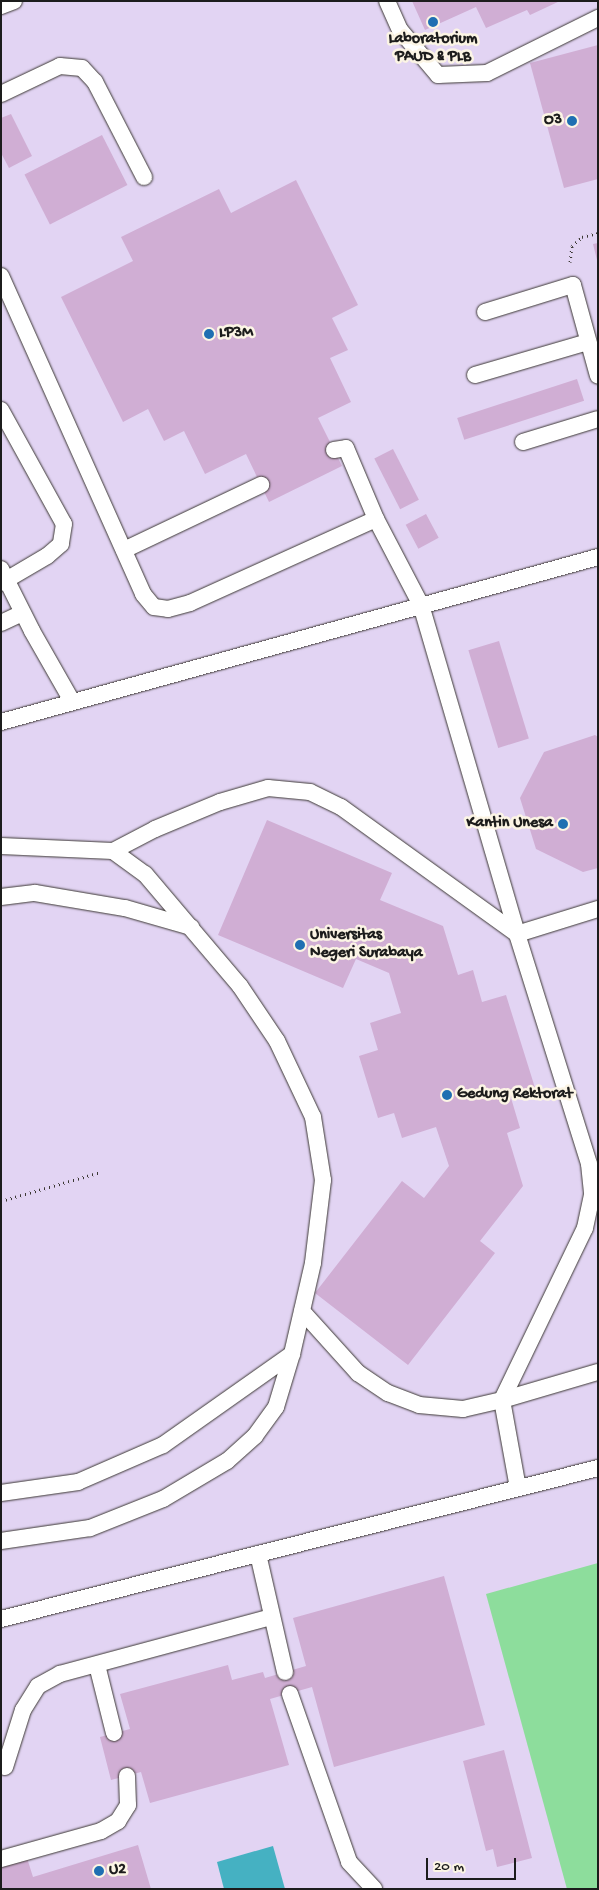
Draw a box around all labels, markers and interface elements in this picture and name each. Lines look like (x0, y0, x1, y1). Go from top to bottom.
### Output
marker: Laboratorium PAUD & PLB (427, 16, 439, 28)
place label: Laboratorium PAUD & PLB (389, 30, 477, 68)
place label: O3 (544, 111, 562, 131)
marker: O3 (566, 115, 578, 127)
place label: LP3M (219, 324, 253, 344)
marker: LP3M (203, 328, 215, 340)
place label: Kantin Unesa (466, 814, 553, 834)
marker: Kantin Unesa (557, 818, 569, 830)
place label: Universitas Negeri Surabaya (310, 926, 423, 964)
marker: Universitas Negeri Surabaya (294, 939, 306, 951)
place label: Gedung Rektorat (457, 1085, 572, 1105)
marker: Gedung Rektorat (441, 1089, 453, 1101)
scale bar (429, 1848, 519, 1880)
text: 20 m (434, 1858, 464, 1876)
place label: U2 (109, 1861, 126, 1881)
marker: U2 (93, 1865, 105, 1877)

